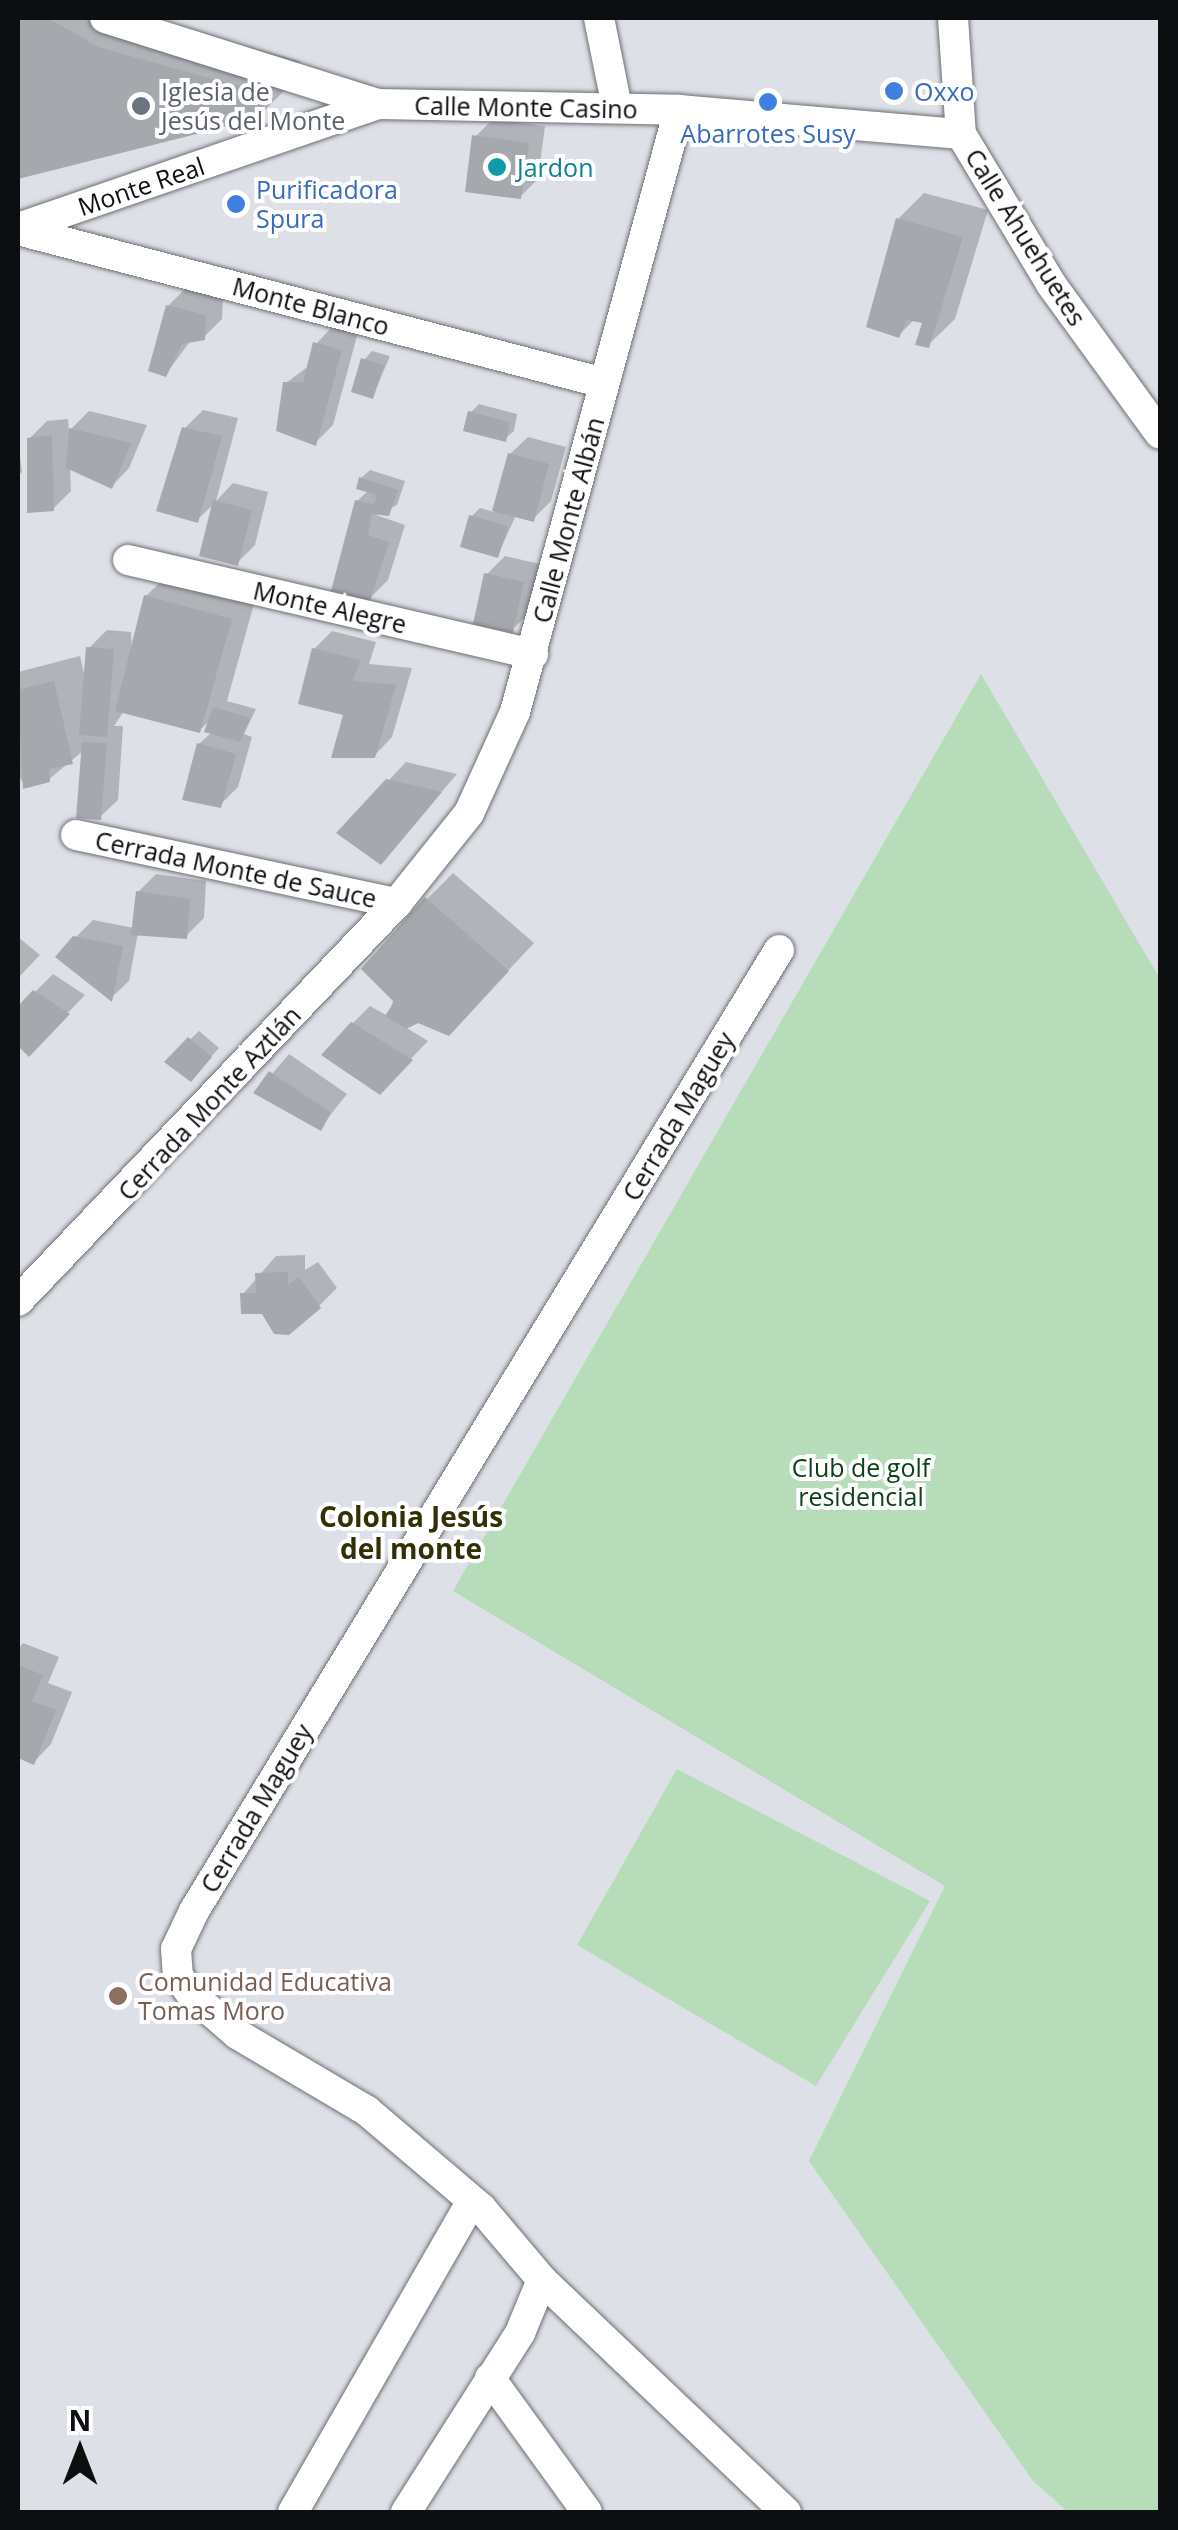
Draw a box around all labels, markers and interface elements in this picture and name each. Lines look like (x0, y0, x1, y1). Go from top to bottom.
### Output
place label: Oxxo (914, 76, 975, 106)
place label: Iglesia de Jesús del Monte (161, 77, 345, 136)
marker: Oxxo (883, 80, 905, 102)
street label: Calle Monte Casino (414, 90, 638, 124)
marker: Abarrotes Susy (757, 91, 779, 113)
marker: Iglesia de Jesús del Monte (130, 95, 152, 117)
place label: Abarrotes Susy (680, 118, 856, 148)
street label: Calle Ahuehuetes (960, 143, 1092, 331)
street label: Monte Real (74, 150, 208, 222)
place label: Jardon (517, 152, 593, 182)
marker: Jardon (486, 156, 508, 178)
place label: Purificadora Spura (256, 175, 398, 234)
marker: Purificadora Spura (225, 193, 247, 215)
street label: Monte Blanco (229, 271, 393, 341)
street label: Calle Monte Albán (526, 414, 610, 626)
street label: Monte Alegre (250, 575, 410, 639)
street label: Cerrada Monte de Sauce (93, 825, 379, 913)
street label: Cerrada Monte Aztlán (111, 1000, 307, 1206)
street label: Cerrada Maguey (616, 1026, 740, 1206)
park label: Club de golf residencial (792, 1453, 930, 1512)
district label: Colonia Jesús del monte (319, 1499, 503, 1565)
street label: Cerrada Maguey (194, 1718, 318, 1898)
place label: Comunidad Educativa Tomas Moro (138, 1967, 392, 2026)
marker: Comunidad Educativa Tomas Moro (107, 1985, 129, 2007)
north arrow (30, 2400, 130, 2500)
text: N (69, 2401, 91, 2439)

